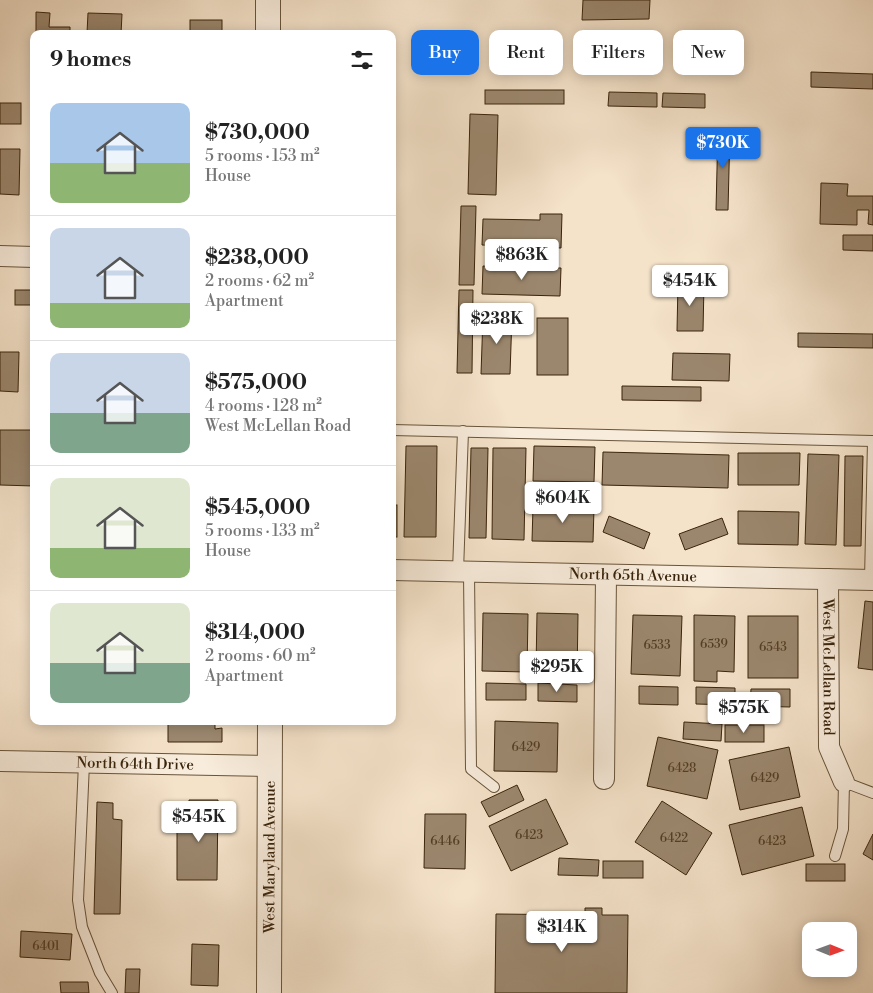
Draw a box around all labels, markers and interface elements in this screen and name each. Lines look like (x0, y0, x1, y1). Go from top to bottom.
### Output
chip: Buy (411, 30, 479, 75)
chip: Rent (489, 30, 563, 75)
chip: Filters (573, 30, 663, 75)
chip: New (673, 30, 744, 75)
icon: filters (348, 46, 376, 74)
text: 9 homes (50, 47, 131, 73)
text: $730,000 (205, 120, 310, 146)
icon: home (90, 123, 150, 183)
pin: $730K (688, 126, 758, 169)
text: $730K (697, 133, 750, 153)
text: 5 rooms · 153 m² (205, 146, 320, 166)
text: House (205, 166, 251, 186)
pin: $863K (487, 238, 557, 281)
text: $238,000 (205, 245, 309, 271)
text: $863K (496, 245, 548, 265)
icon: home (90, 248, 150, 308)
pin: $454K (655, 264, 725, 307)
text: 2 rooms · 62 m² (205, 271, 314, 291)
text: $454K (663, 271, 717, 291)
text: Apartment (205, 291, 284, 311)
pin: $238K (462, 302, 532, 345)
text: $238K (471, 309, 523, 329)
text: $575,000 (205, 370, 307, 396)
icon: home (90, 373, 150, 433)
text: 4 rooms · 128 m² (205, 396, 322, 416)
text: West McLellan Road (205, 416, 351, 436)
pin: $604K (528, 482, 598, 524)
text: $604K (536, 488, 590, 508)
text: $545,000 (205, 495, 310, 521)
icon: home (90, 498, 150, 558)
text: 5 rooms · 133 m² (205, 521, 320, 541)
text: House (205, 541, 251, 561)
street label: North 65th Avenue (569, 564, 697, 586)
street label: West McLellan Road (819, 597, 838, 736)
text: $314,000 (205, 620, 305, 646)
icon: home (90, 623, 150, 683)
house number: 6539 (700, 637, 728, 652)
house number: 6533 (643, 638, 671, 653)
house number: 6543 (759, 640, 787, 655)
text: 2 rooms · 60 m² (205, 646, 316, 666)
pin: $295K (522, 650, 592, 693)
text: $295K (531, 657, 583, 677)
text: Apartment (205, 666, 284, 686)
pin: $575K (709, 692, 779, 734)
text: $575K (719, 698, 769, 718)
house number: 6429 (512, 740, 540, 755)
street label: North 64th Drive (76, 753, 194, 774)
house number: 6428 (668, 761, 696, 776)
house number: 6429 (751, 771, 779, 786)
street label: West Maryland Avenue (260, 781, 279, 934)
pin: $545K (164, 800, 234, 843)
text: $545K (172, 807, 226, 827)
house number: 6423 (515, 828, 543, 843)
house number: 6422 (660, 831, 688, 846)
house number: 6446 (430, 834, 460, 849)
house number: 6423 (758, 834, 786, 849)
pin: $314K (527, 910, 597, 953)
text: $314K (537, 917, 587, 937)
north arrow (802, 922, 858, 978)
map controls (802, 922, 857, 977)
house number: 6401 (32, 939, 61, 954)

